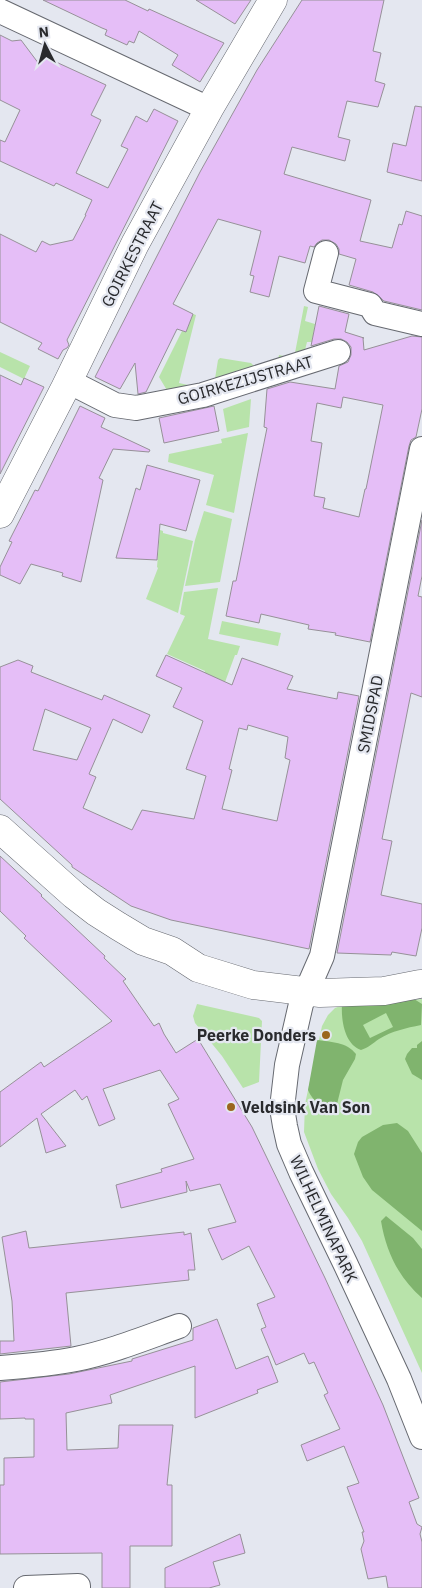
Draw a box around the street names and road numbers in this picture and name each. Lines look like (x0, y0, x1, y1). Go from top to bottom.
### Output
street label: GOIRKESTRAAT (97, 198, 167, 310)
street label: GOIRKEZIJSTRAAT (175, 351, 315, 409)
street label: SMIDSPAD (353, 673, 387, 755)
street label: WILHELMINAPARK (286, 1152, 362, 1286)

